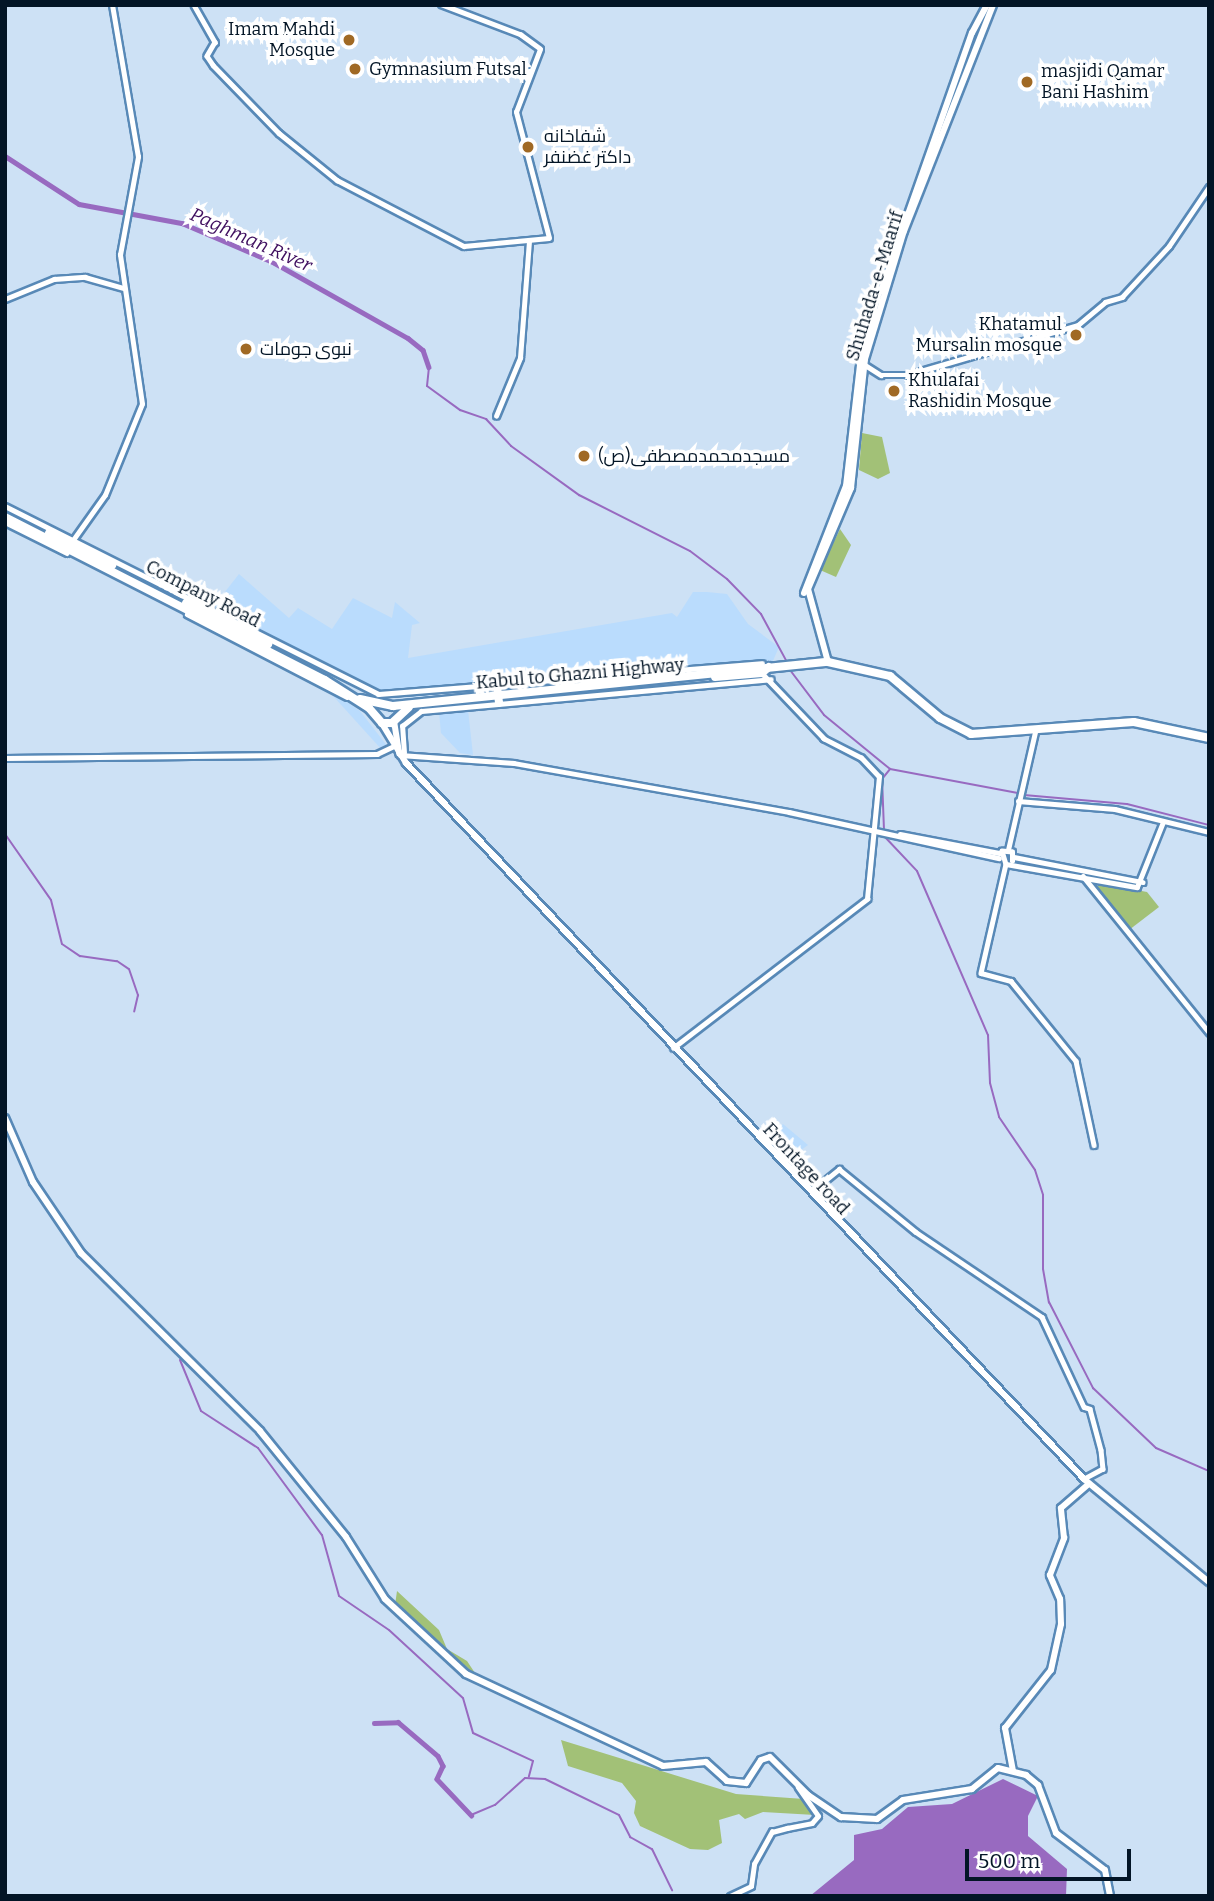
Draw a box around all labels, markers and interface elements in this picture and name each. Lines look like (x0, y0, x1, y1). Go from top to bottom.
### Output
place label: Imam Mahdi Mosque (228, 19, 335, 61)
marker: Imam Mahdi Mosque (341, 32, 357, 48)
place label: Gymnasium Futsal (369, 58, 527, 80)
marker: Gymnasium Futsal (347, 61, 363, 77)
place label: masjidi Qamar Bani Hashim (1041, 61, 1165, 104)
marker: masjidi Qamar Bani Hashim (1019, 74, 1035, 90)
place label: شفاخانه داکتر غضنفر (544, 126, 631, 168)
marker: شفاخانه داکتر غضنفر (518, 137, 538, 157)
water label: Paghman River (187, 203, 315, 277)
street label: Shuhada-e-Maarif (842, 208, 908, 364)
place label: Khatamul Mursalin mosque (916, 314, 1062, 356)
marker: Khatamul Mursalin mosque (1068, 327, 1084, 343)
place label: نبوی جومات (260, 338, 352, 360)
marker: نبوی جومات (238, 341, 254, 357)
place label: Khulafai Rashidin Mosque (908, 370, 1052, 412)
marker: Khulafai Rashidin Mosque (886, 383, 902, 399)
place label: مسجدمحمدمصطفی(ص) (598, 445, 790, 467)
marker: مسجدمحمدمصطفی(ص) (576, 448, 592, 464)
street label: Company Road (142, 556, 264, 632)
street label: Kabul to Ghazni Highway (475, 654, 685, 694)
street label: Frontage road (758, 1119, 854, 1219)
scale bar (969, 1834, 1135, 1878)
text: 500 m (978, 1848, 1040, 1874)

